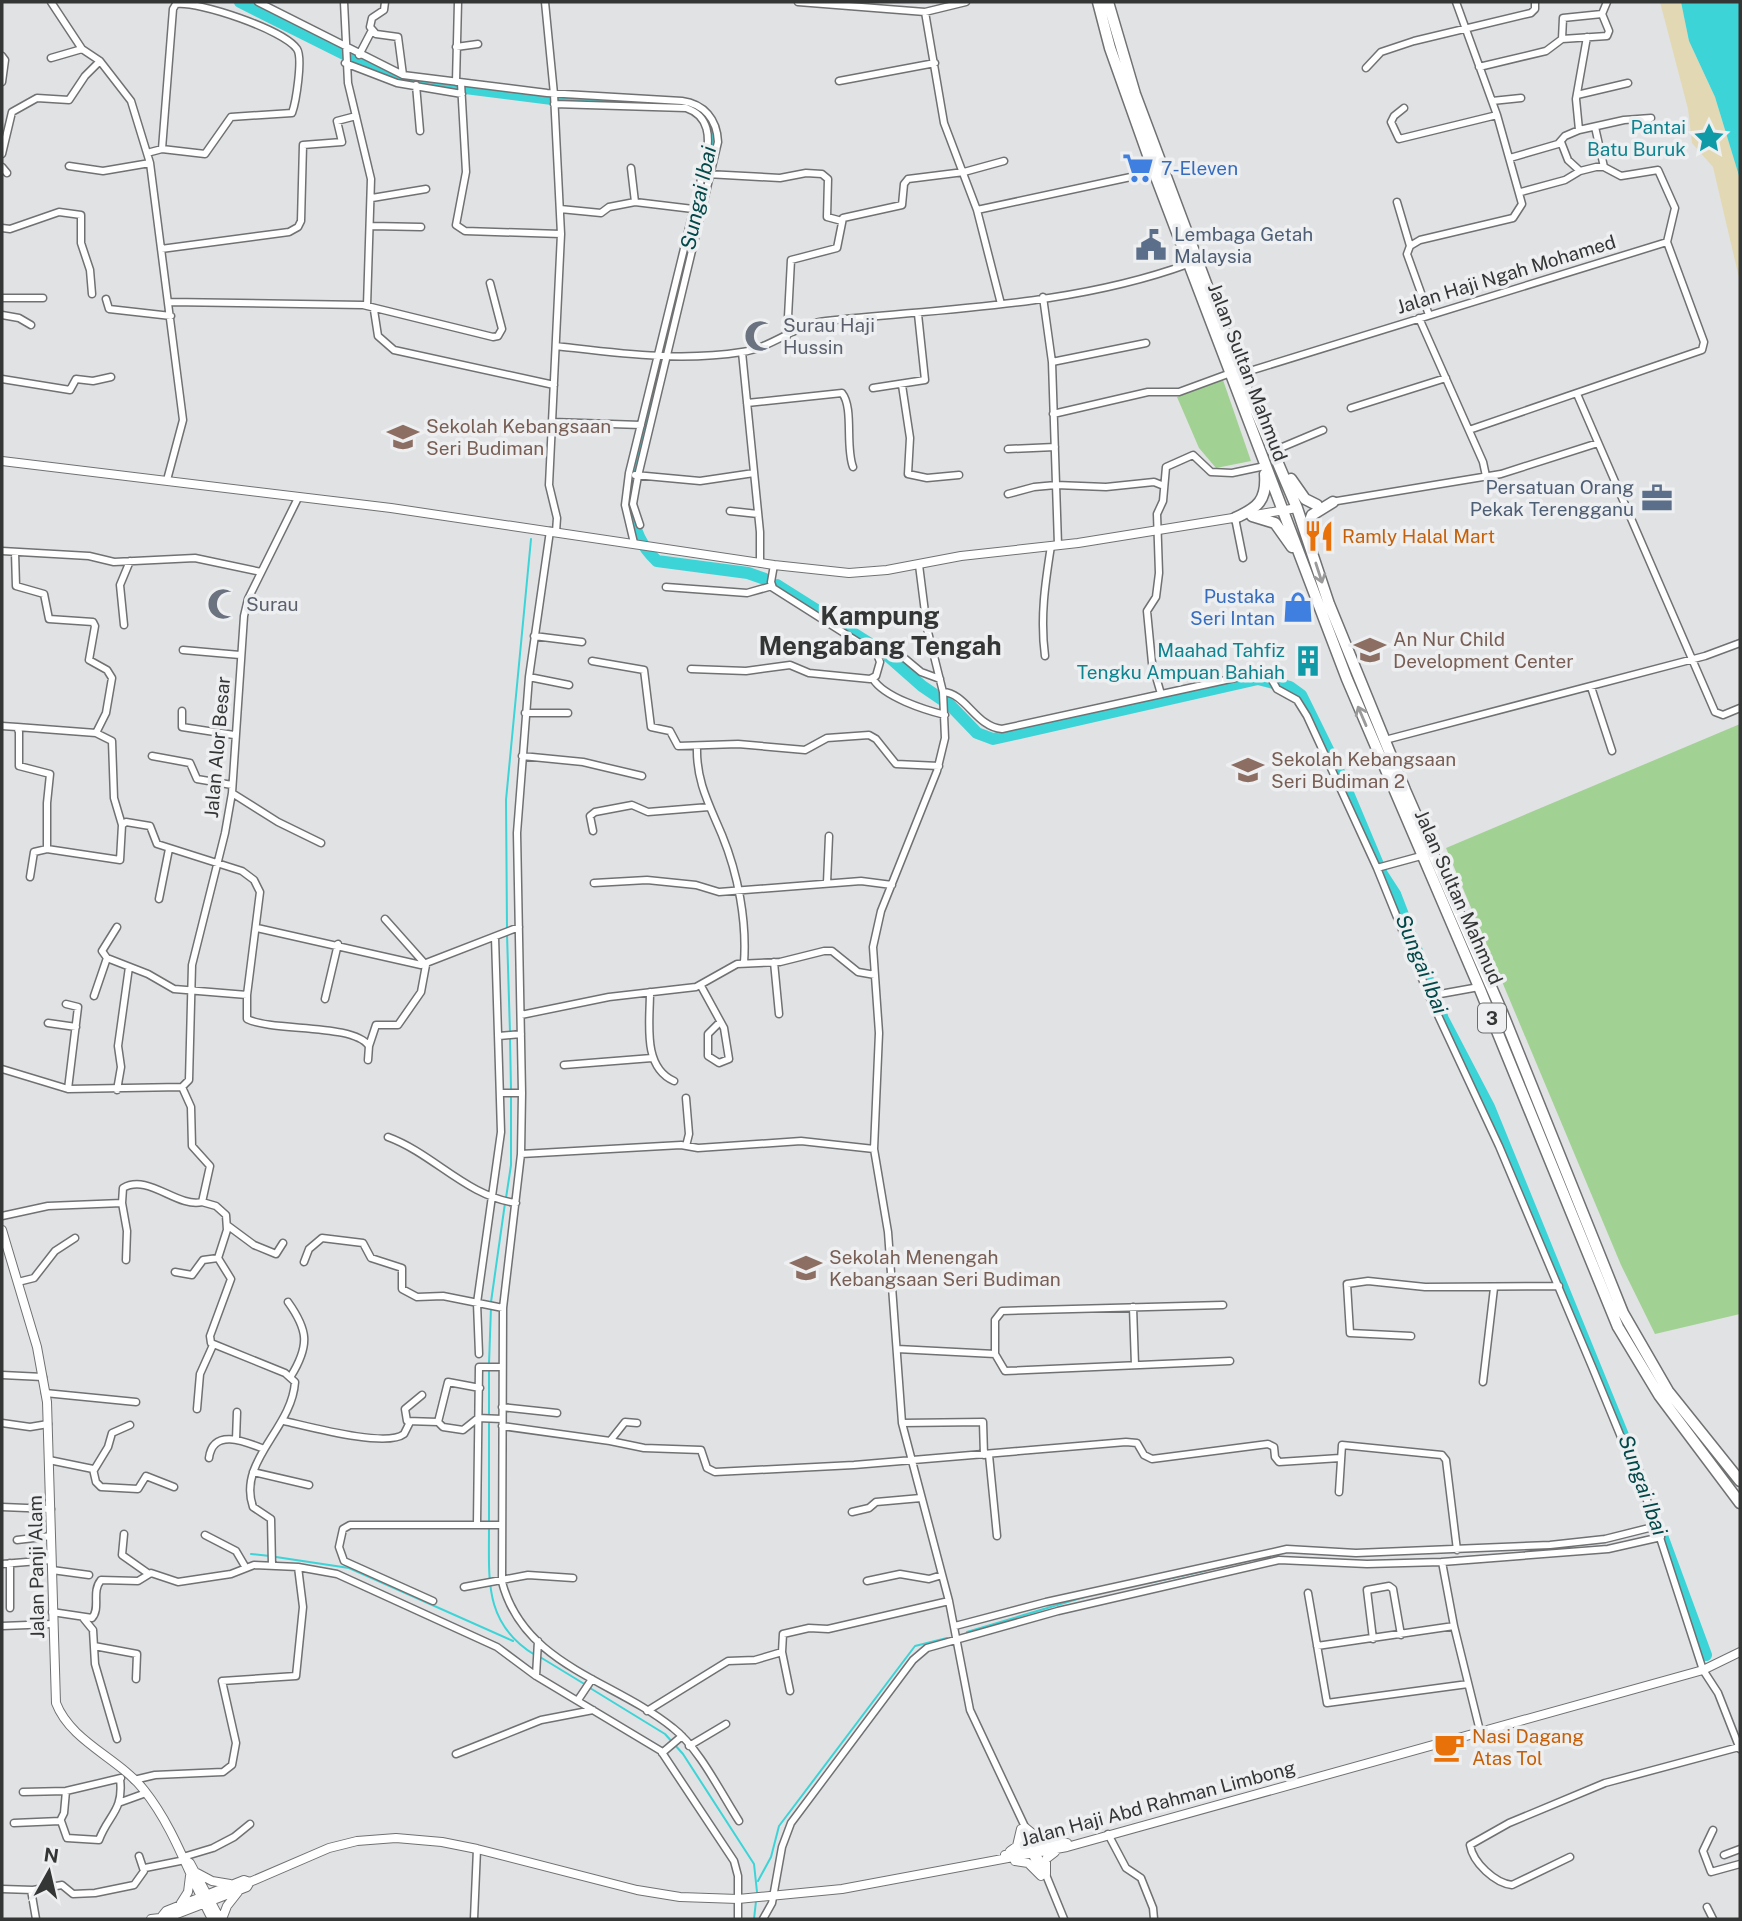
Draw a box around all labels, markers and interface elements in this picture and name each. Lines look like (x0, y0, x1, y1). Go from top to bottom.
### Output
place label: Pantai Batu Buruk (1587, 116, 1686, 160)
place icon: Pantai Batu Buruk (1692, 121, 1726, 155)
water label: Sungai Ibai (675, 144, 721, 252)
supermarket icon: 7-Eleven (1121, 151, 1155, 185)
place label: 7-Eleven (1161, 157, 1238, 179)
place label: Lembaga Getah Malaysia (1174, 223, 1313, 267)
public building icon: Lembaga Getah Malaysia (1134, 228, 1168, 262)
street label: Jalan Haji Ngah Mohamed (1394, 230, 1618, 318)
street label: Jalan Sultan Mahmud (1204, 280, 1292, 464)
place label: Surau Haji Hussin (783, 314, 875, 358)
mosque icon: Surau Haji Hussin (743, 319, 777, 353)
place label: Sekolah Kebangsaan Seri Budiman (426, 415, 611, 459)
school or university icon: Sekolah Kebangsaan Seri Budiman (386, 420, 420, 454)
place label: Persatuan Orang Pekak Terengganu (1470, 476, 1634, 520)
office icon: Persatuan Orang Pekak Terengganu (1640, 481, 1674, 515)
restaurant icon: Ramly Halal Mart (1302, 519, 1336, 553)
place label: Ramly Halal Mart (1342, 525, 1495, 547)
one-way arrow (1313, 562, 1326, 584)
place label: Pustaka Seri Intan (1190, 585, 1275, 629)
mosque icon: Surau (206, 587, 240, 621)
shop icon: Pustaka Seri Intan (1281, 590, 1315, 624)
place label: Surau (246, 593, 299, 615)
district label: Kampung Mengabang Tengah (758, 600, 1002, 661)
place label: An Nur Child Development Center (1393, 628, 1574, 672)
school or university icon: An Nur Child Development Center (1353, 633, 1387, 667)
place label: Maahad Tahfiz Tengku Ampuan Bahiah (1077, 639, 1285, 683)
building icon: Maahad Tahfiz Tengku Ampuan Bahiah (1291, 644, 1325, 678)
street label: Jalan Alor Besar (200, 675, 234, 819)
one-way arrow (1355, 706, 1368, 728)
place label: Sekolah Kebangsaan Seri Budiman 2 (1271, 748, 1456, 792)
school or university icon: Sekolah Kebangsaan Seri Budiman 2 (1231, 753, 1265, 787)
street label: Jalan Sultan Mahmud (1411, 806, 1507, 988)
water label: Sungai Ibai (1391, 910, 1453, 1018)
road number: 3 (1478, 1003, 1506, 1032)
place label: Sekolah Menengah Kebangsaan Seri Budiman (829, 1246, 1061, 1290)
school or university icon: Sekolah Menengah Kebangsaan Seri Budiman (789, 1251, 823, 1285)
water label: Sungai Ibai (1613, 1431, 1673, 1539)
street label: Jalan Panji Alam (24, 1495, 48, 1639)
place label: Nasi Dagang Atas Tol (1472, 1725, 1584, 1769)
cafe icon: Nasi Dagang Atas Tol (1432, 1730, 1466, 1764)
street label: Jalan Haji Abd Rahman Limbong (1018, 1756, 1298, 1850)
north arrow (14, 1837, 84, 1907)
text: N (42, 1843, 60, 1867)

